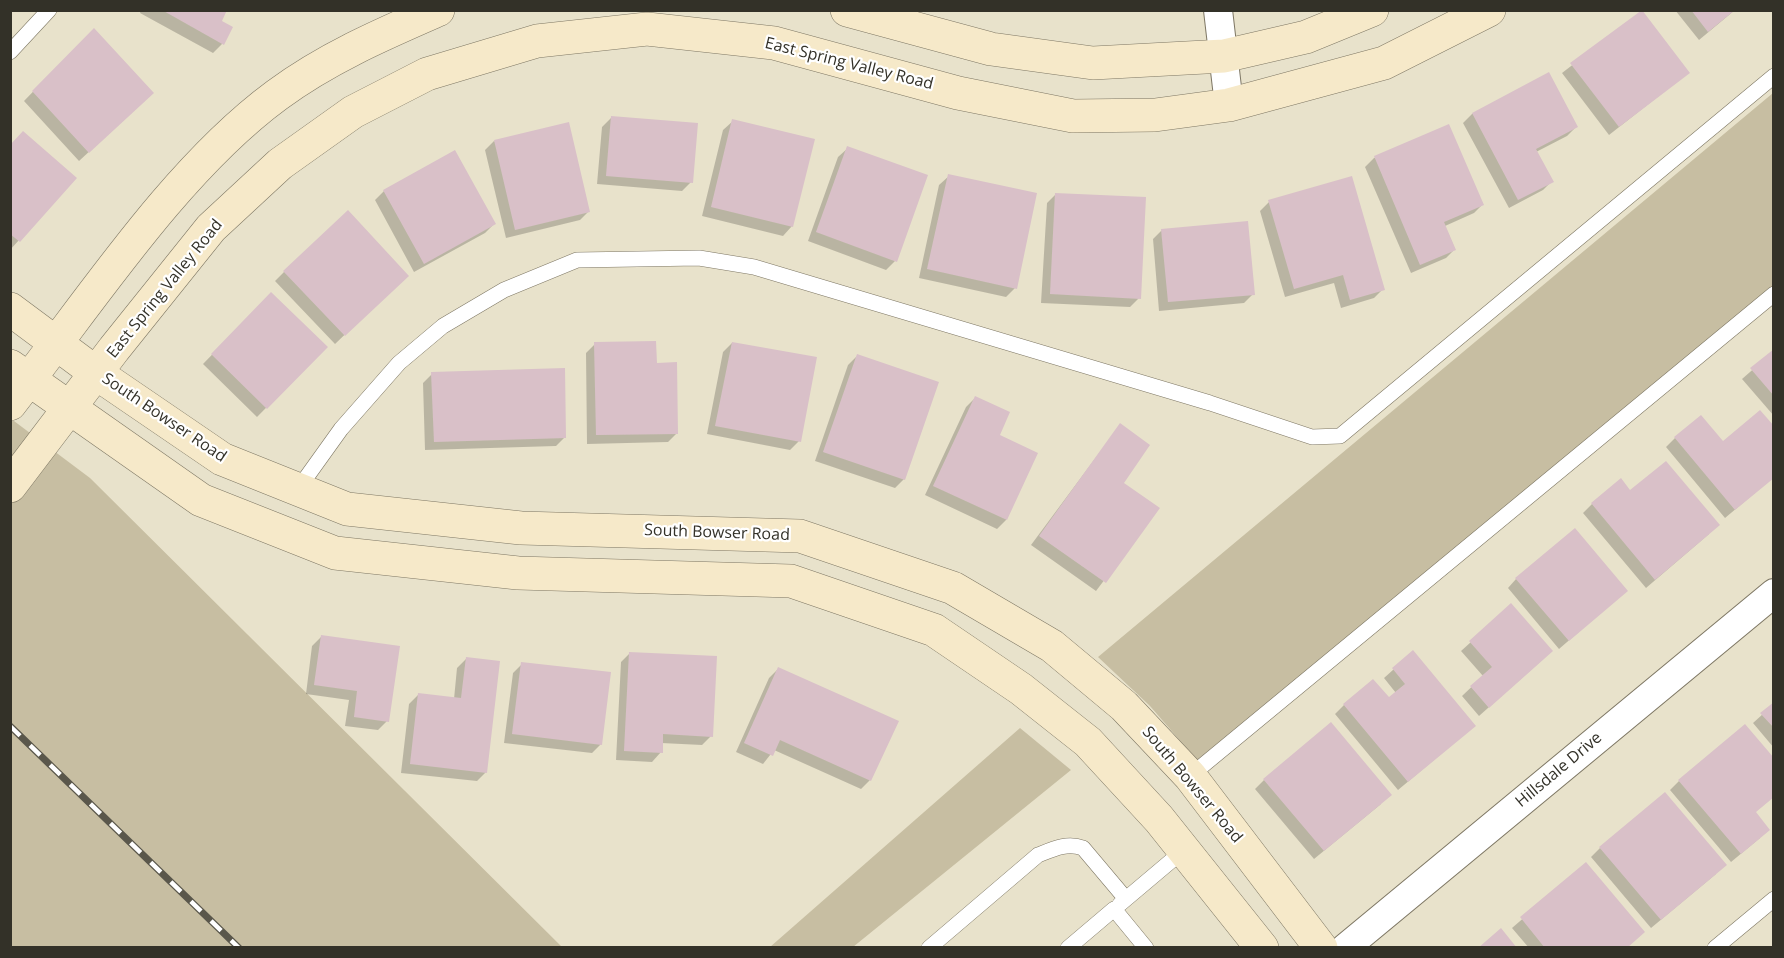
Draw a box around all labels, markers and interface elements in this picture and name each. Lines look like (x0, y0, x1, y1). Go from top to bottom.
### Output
street label: East Spring Valley Road (763, 34, 935, 94)
street label: East Spring Valley Road (103, 216, 227, 362)
street label: South Bowser Road (98, 369, 230, 467)
street label: South Bowser Road (644, 521, 790, 545)
street label: South Bowser Road (1138, 723, 1246, 847)
street label: Hillsdale Drive (1512, 728, 1606, 812)

